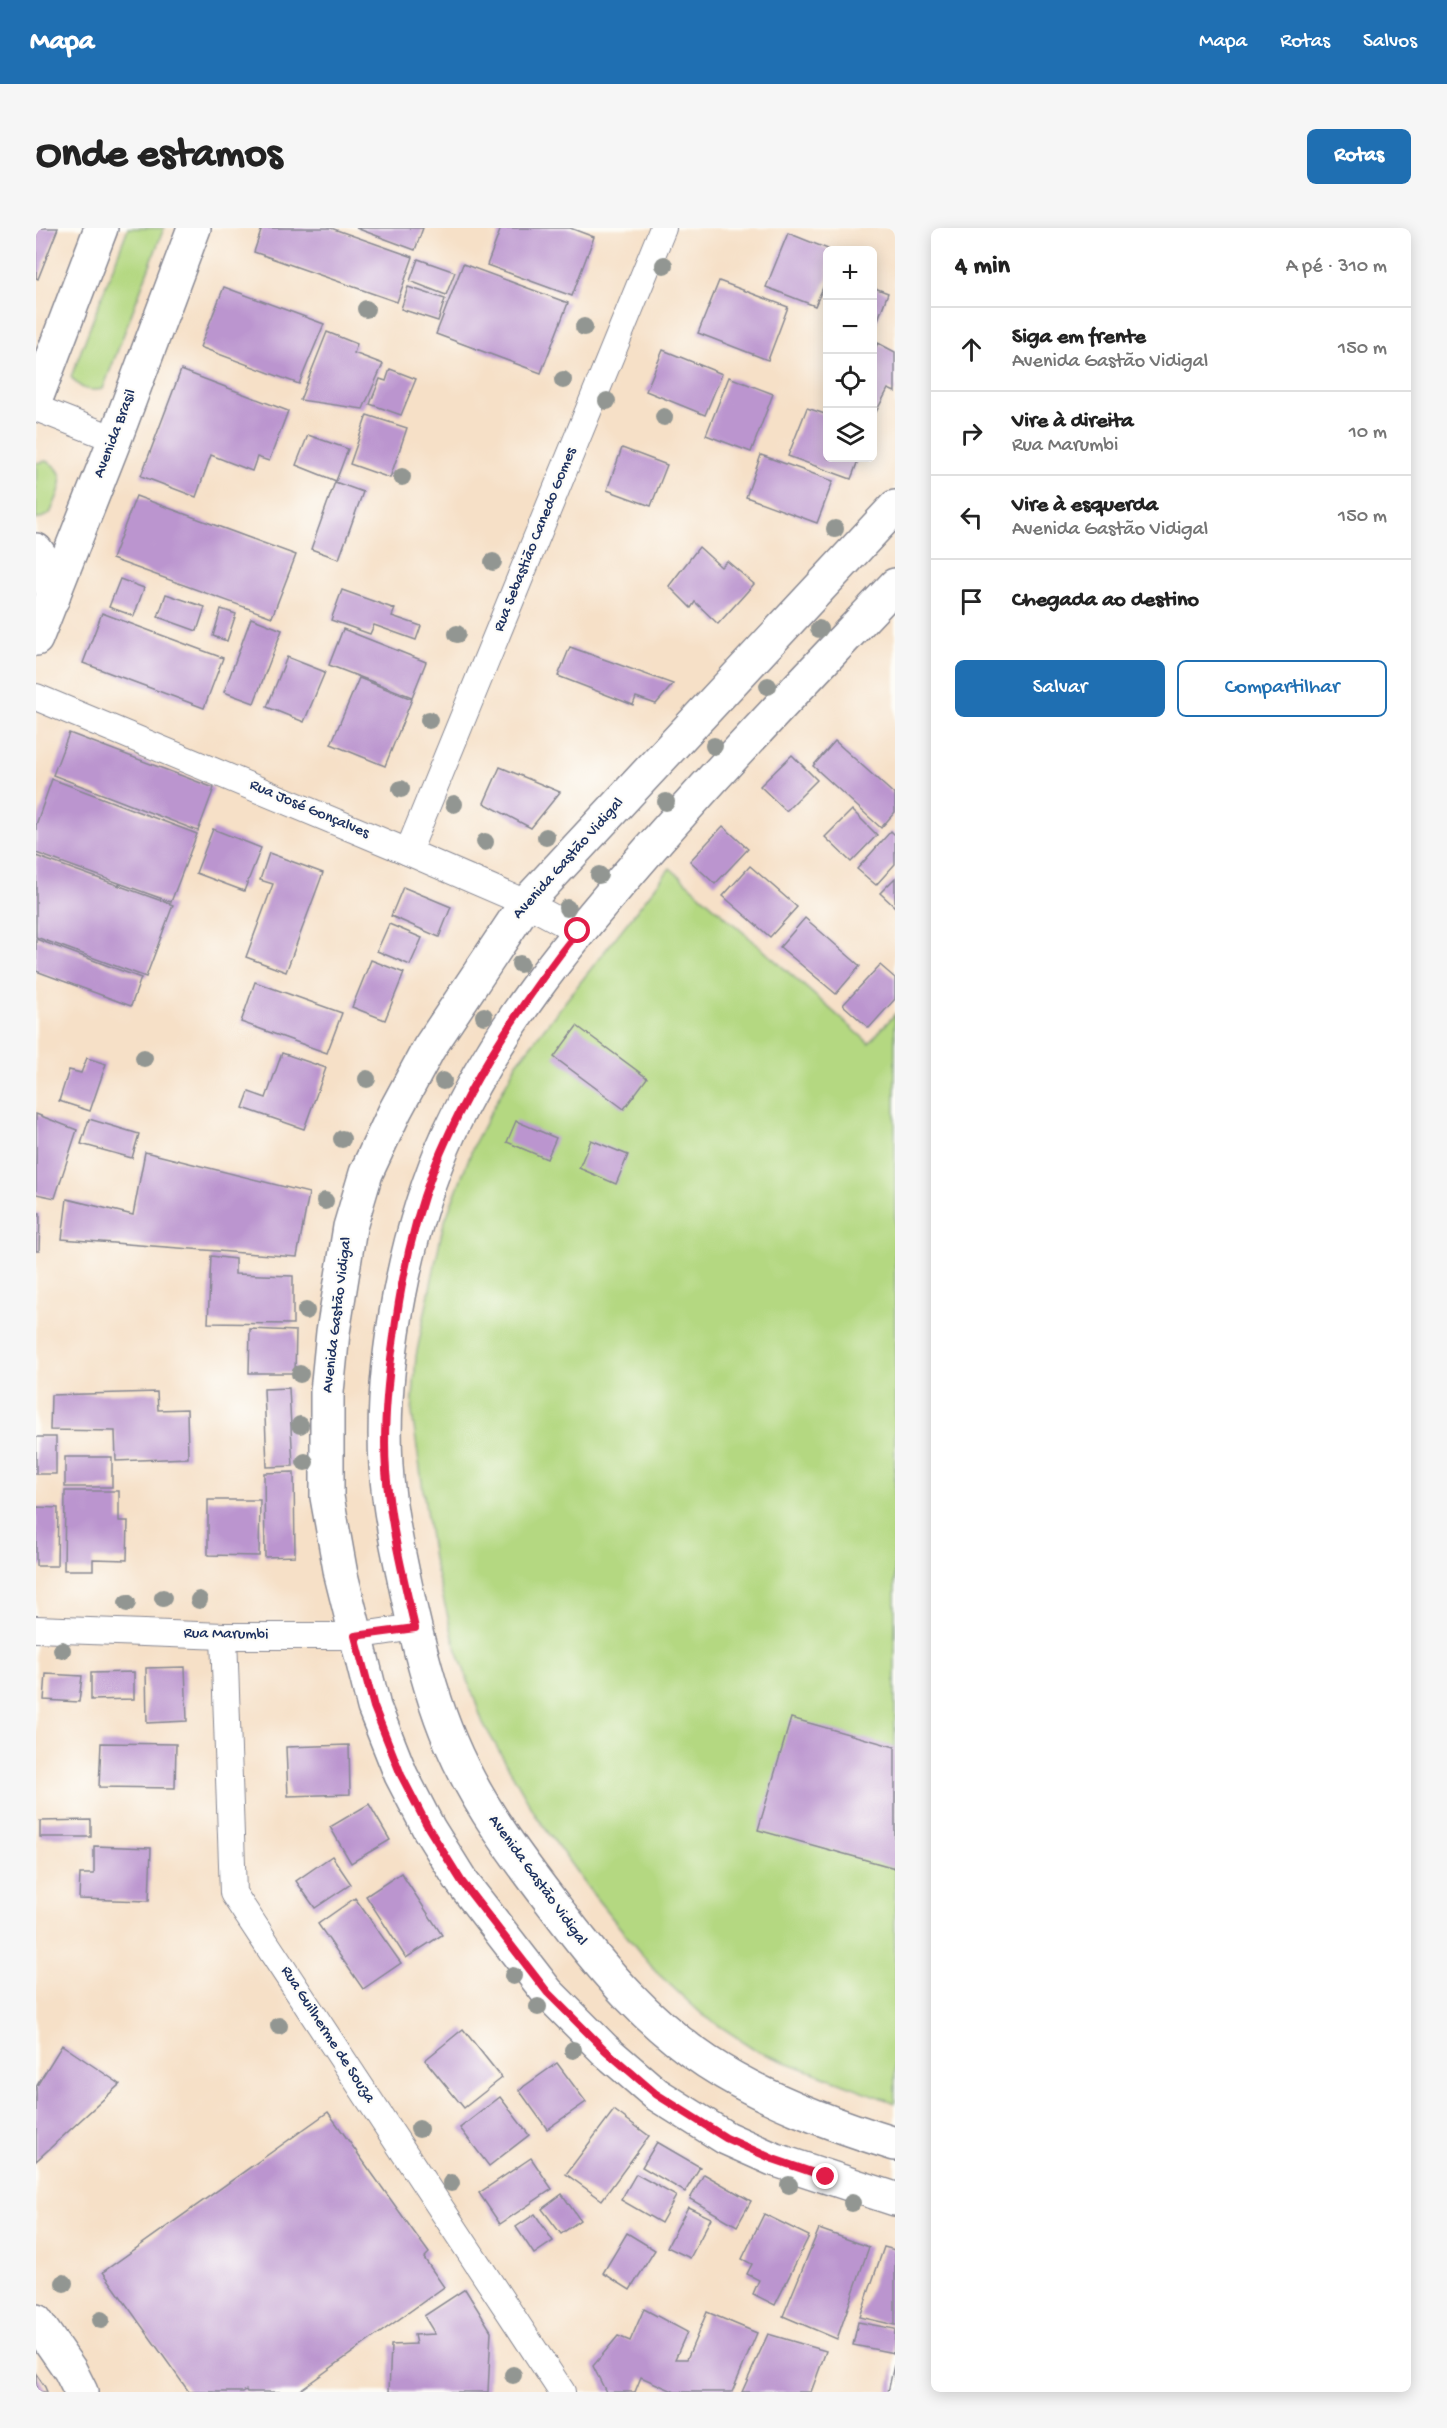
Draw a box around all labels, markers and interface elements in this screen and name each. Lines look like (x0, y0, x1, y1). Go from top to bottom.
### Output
text: Mapa (30, 26, 94, 59)
text: Mapa (1199, 30, 1247, 55)
text: Rotas (1280, 30, 1330, 55)
text: Salvos (1363, 30, 1417, 55)
button: Rotas (1307, 129, 1411, 184)
text: Onde estamos (36, 132, 282, 181)
map controls (823, 246, 877, 462)
button: + (823, 246, 877, 300)
text: 4 min (955, 252, 1010, 283)
text: A pé · 310 m (1286, 256, 1387, 279)
button: − (823, 300, 877, 354)
text: Siga em frente (1012, 325, 1146, 351)
icon: ahead (955, 333, 988, 366)
text: 150 m (1338, 338, 1387, 361)
text: Avenida Gastão Vidigal (1012, 351, 1208, 374)
button: locate (823, 354, 877, 408)
street label: Avenida Brasil (90, 387, 142, 481)
button: layers (823, 408, 877, 462)
text: Vire à direita (1012, 409, 1134, 435)
icon: right (955, 417, 988, 450)
text: 10 m (1349, 422, 1387, 445)
text: Rua Marumbi (1012, 435, 1118, 458)
street label: Rua Sebastião Canedo Gomes (490, 444, 582, 635)
text: Vire à esquerda (1012, 493, 1158, 519)
icon: left (955, 501, 988, 534)
text: 150 m (1338, 506, 1387, 529)
text: Avenida Gastão Vidigal (1012, 519, 1208, 542)
icon: arrive (955, 585, 988, 618)
text: Chegada ao destino (1012, 588, 1199, 614)
button: Salvar (955, 660, 1165, 717)
button: Compartilhar (1177, 660, 1387, 717)
street label: Rua José Gonçalves (246, 776, 373, 844)
street label: Avenida Gastão Vidigal (509, 794, 629, 924)
route start (564, 917, 590, 943)
street label: Avenida Gastão Vidigal (319, 1236, 357, 1394)
street label: Rua Marumbi (183, 1625, 269, 1645)
street label: Avenida Gastão Vidigal (483, 1812, 591, 1950)
street label: Rua Guilherme de Souza (276, 1963, 379, 2108)
route end (812, 2163, 838, 2189)

